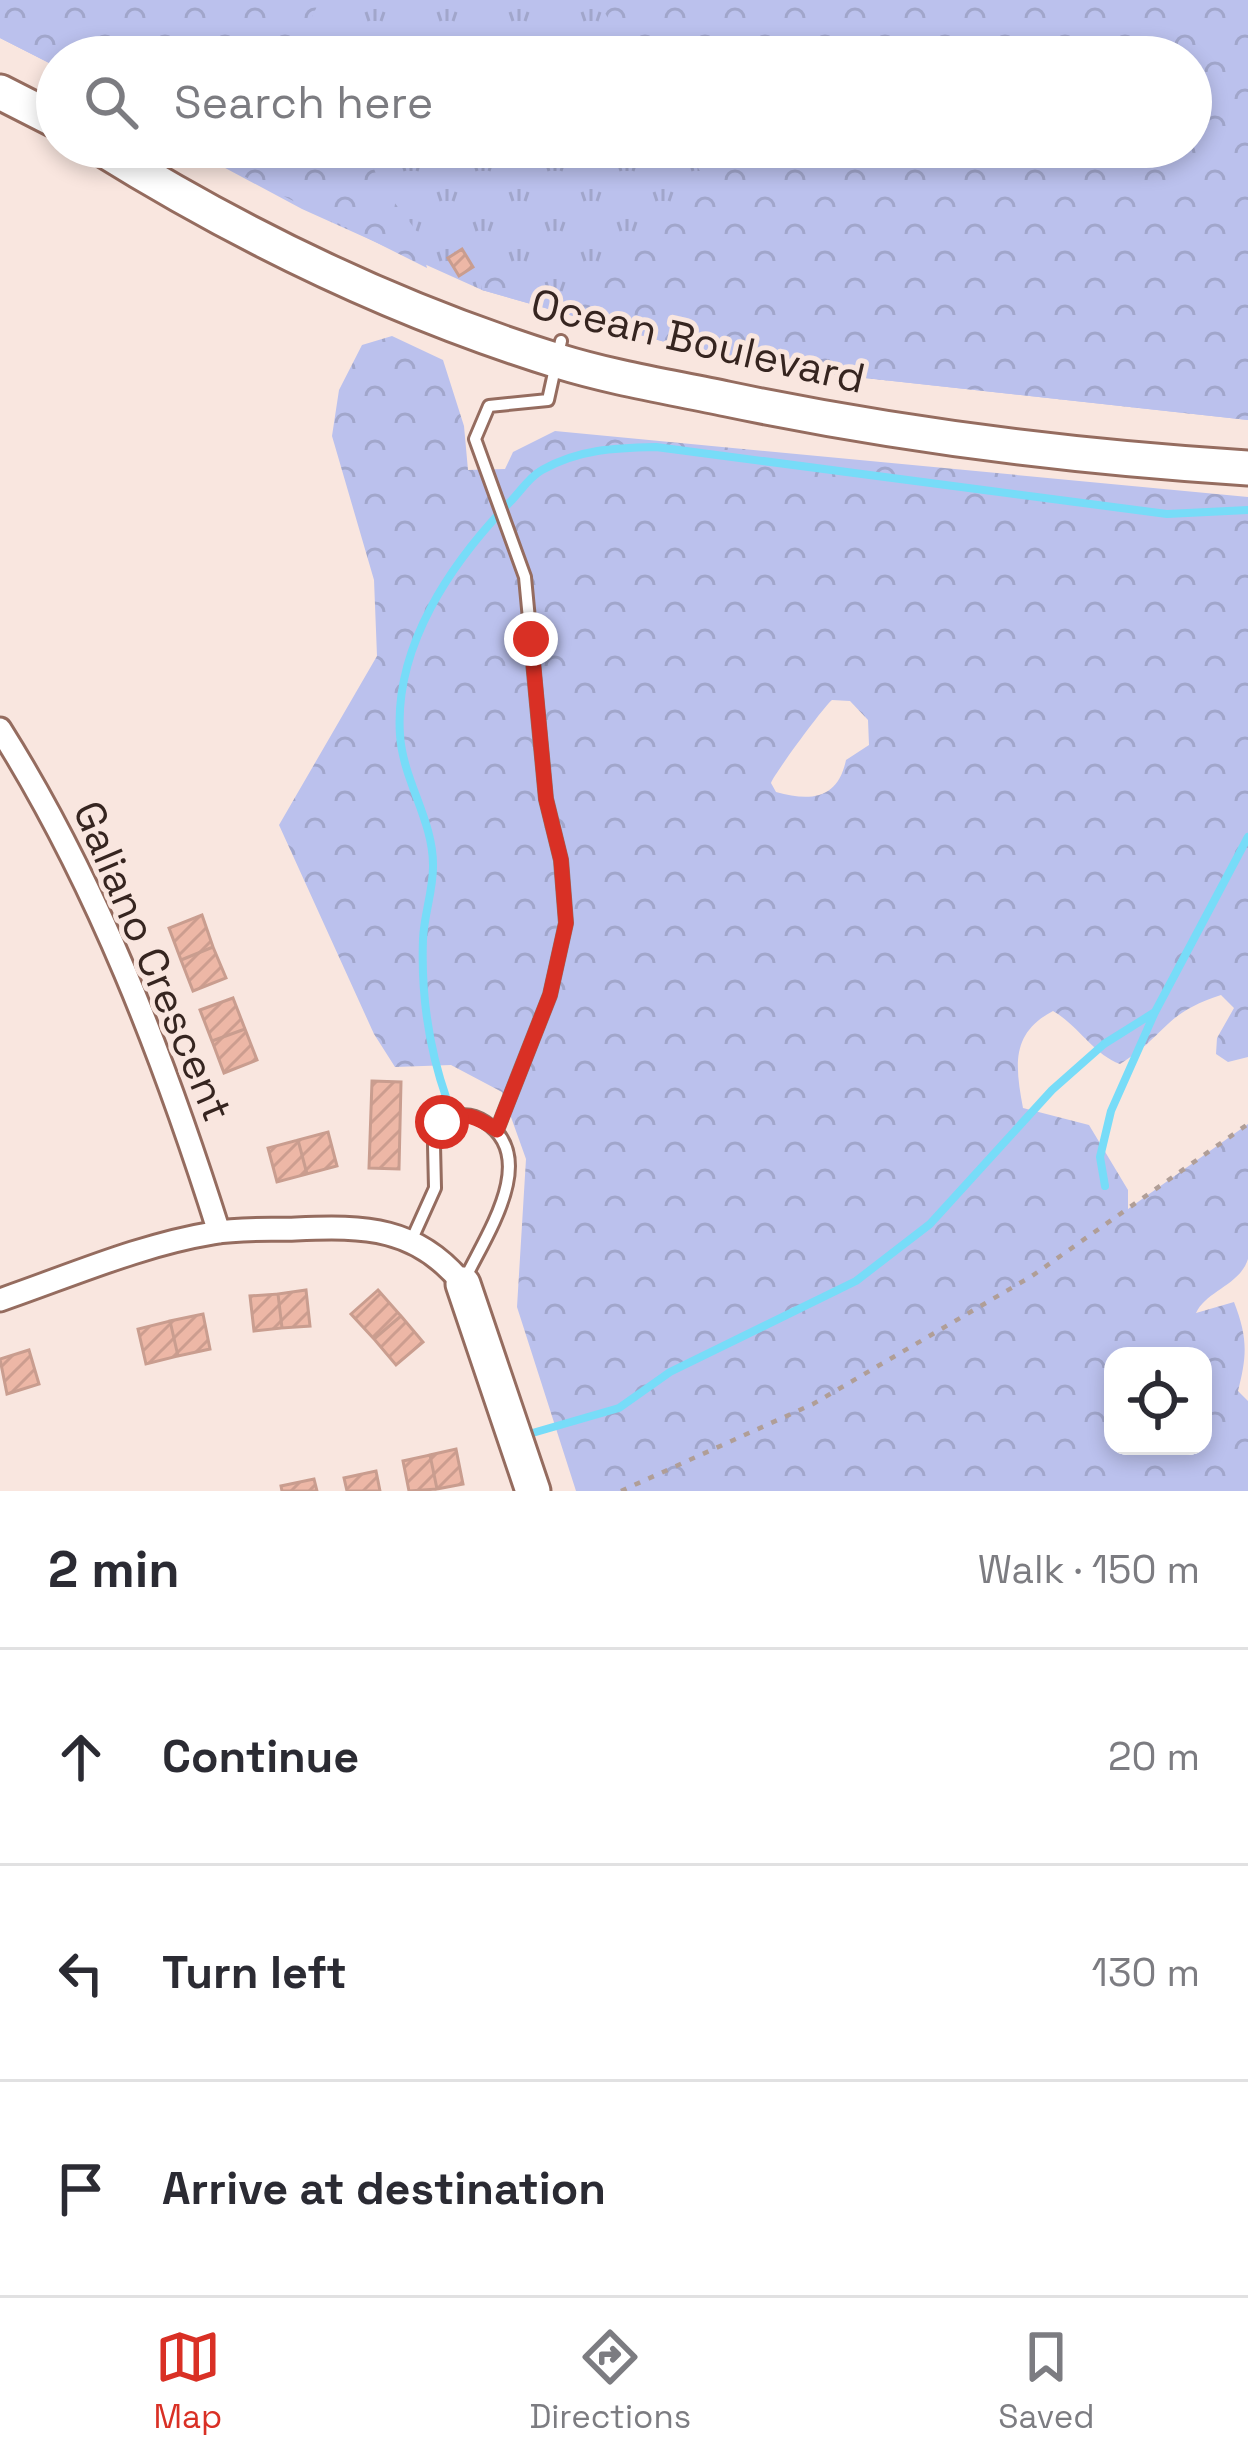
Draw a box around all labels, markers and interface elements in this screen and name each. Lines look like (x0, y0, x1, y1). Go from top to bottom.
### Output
search box (36, 36, 1212, 168)
icon: search (78, 69, 144, 135)
text: Search here (174, 74, 433, 131)
street label: Ocean Boulevard (526, 277, 870, 405)
route end (504, 612, 558, 666)
street label: Galiano Crescent (62, 793, 244, 1129)
route start (415, 1095, 469, 1149)
map controls (1104, 1347, 1212, 1455)
button: locate (1104, 1347, 1212, 1455)
text: 2 min (48, 1537, 180, 1602)
text: Walk · 150 m (978, 1545, 1200, 1594)
icon: ahead (48, 1724, 114, 1790)
text: Continue (162, 1728, 359, 1785)
text: 20 m (1108, 1732, 1200, 1781)
icon: left (48, 1940, 114, 2006)
text: Turn left (162, 1944, 347, 2001)
text: 130 m (1092, 1948, 1200, 1997)
icon: arrive (48, 2156, 114, 2222)
text: Arrive at destination (162, 2160, 606, 2217)
tab: Map (154, 2324, 222, 2438)
tab: Directions (529, 2324, 691, 2438)
tab: Saved (998, 2324, 1094, 2438)

